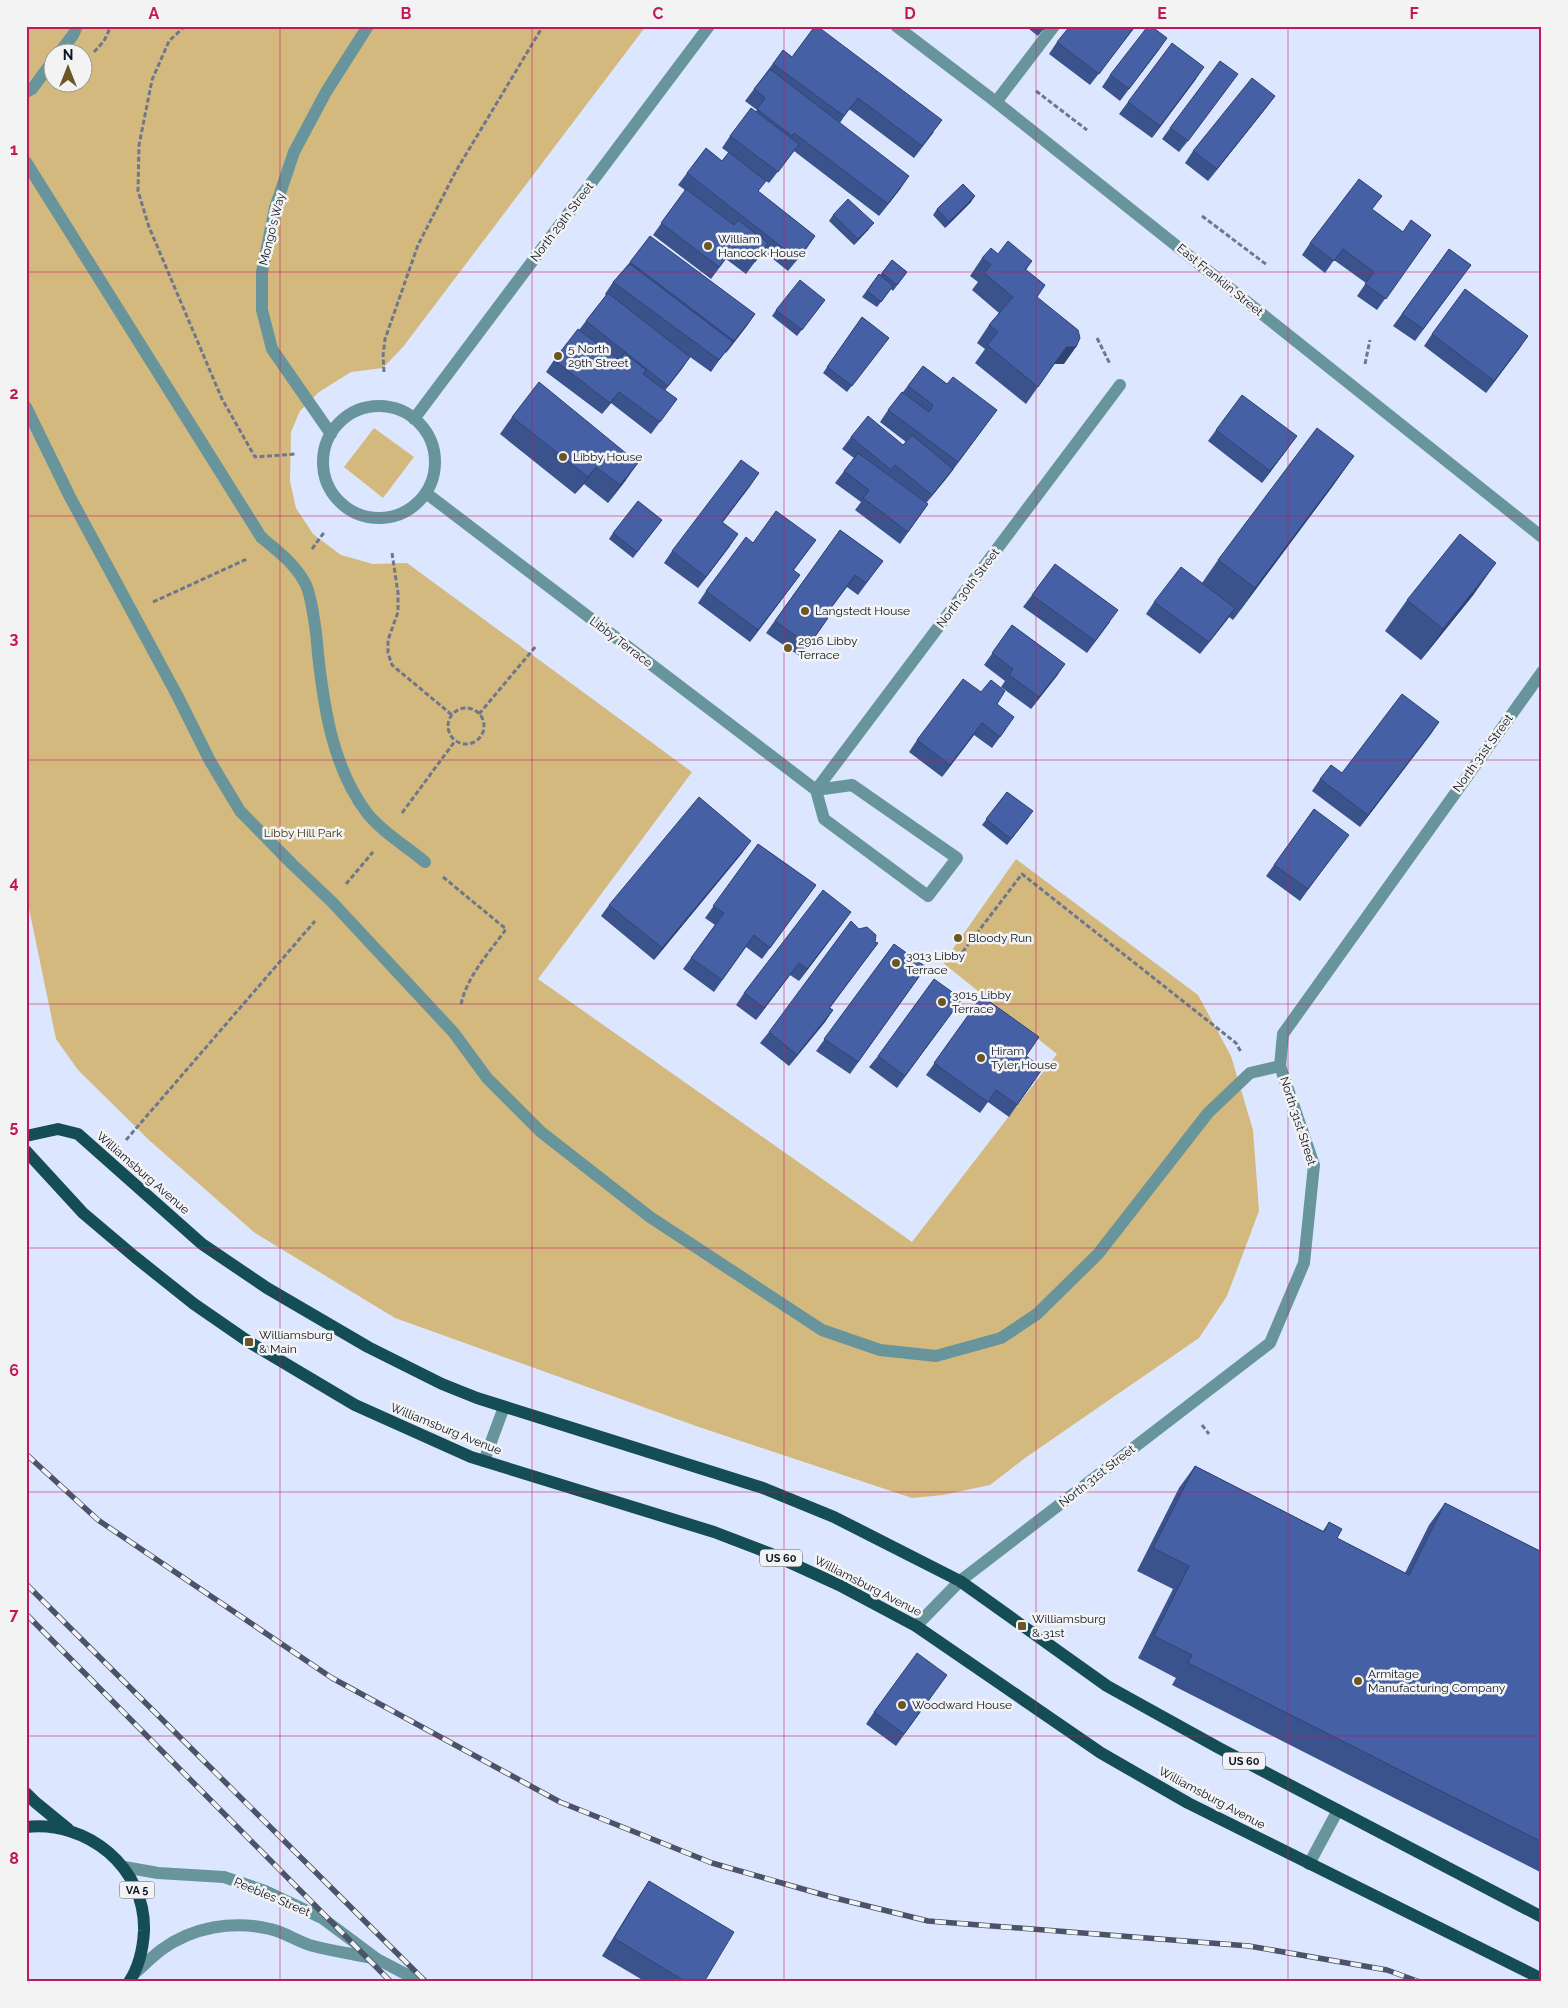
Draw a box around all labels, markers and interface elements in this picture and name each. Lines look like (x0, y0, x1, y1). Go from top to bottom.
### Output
text: A (149, 4, 160, 23)
text: B (401, 4, 412, 23)
text: C (653, 4, 664, 23)
text: D (904, 4, 916, 23)
text: E (1157, 4, 1167, 23)
text: F (1409, 4, 1419, 23)
north arrow (42, 42, 92, 92)
text: N (63, 47, 73, 63)
text: 1 (10, 140, 18, 159)
street label: North 29th Street (528, 180, 596, 264)
street label: Mongo's Way (256, 191, 288, 267)
place label: William Hancock House (718, 232, 806, 260)
marker: William Hancock House (702, 240, 714, 252)
street label: East Franklin Street (1174, 241, 1266, 319)
place label: 5 North 29th Street (568, 342, 629, 370)
marker: 5 North 29th Street (552, 350, 564, 362)
text: 2 (9, 384, 19, 403)
place label: Libby House (573, 450, 642, 464)
marker: Libby House (557, 451, 569, 463)
street label: North 30th Street (934, 546, 1002, 630)
place label: Langstedt House (815, 604, 910, 618)
marker: Langstedt House (799, 605, 811, 617)
street label: Libby Terrace (587, 614, 655, 670)
text: 3 (10, 629, 19, 648)
place label: 2916 Libby Terrace (798, 634, 858, 662)
marker: 2916 Libby Terrace (782, 642, 794, 654)
street label: North 31st Street (1450, 712, 1516, 794)
park label: Libby Hill Park (264, 826, 343, 840)
text: 4 (9, 873, 19, 892)
place label: Bloody Run (968, 931, 1032, 945)
marker: Bloody Run (952, 932, 964, 944)
place label: 3013 Libby Terrace (906, 949, 966, 977)
marker: 3013 Libby Terrace (890, 957, 902, 969)
place label: 3015 Libby Terrace (952, 988, 1012, 1016)
marker: 3015 Libby Terrace (936, 996, 948, 1008)
place label: Hiram Tyler House (991, 1044, 1057, 1072)
marker: Hiram Tyler House (975, 1052, 987, 1064)
street label: North 31st Street (1277, 1075, 1319, 1167)
text: 5 (10, 1117, 19, 1136)
street label: Williamsburg Avenue (94, 1129, 192, 1217)
place label: Williamsburg & Main (259, 1328, 333, 1356)
marker: Williamsburg & Main (243, 1336, 255, 1348)
text: 6 (9, 1361, 19, 1380)
street label: Williamsburg Avenue (388, 1400, 504, 1458)
street label: North 31st Street (1056, 1442, 1138, 1510)
road number: US 60 (760, 1550, 802, 1566)
street label: Williamsburg Avenue (812, 1553, 924, 1619)
text: 7 (10, 1605, 19, 1624)
place label: Williamsburg & 31st (1032, 1612, 1106, 1640)
marker: Williamsburg & 31st (1016, 1620, 1028, 1632)
place label: Armitage Manufacturing Company (1368, 1667, 1506, 1695)
marker: Armitage Manufacturing Company (1352, 1675, 1364, 1687)
place label: Woodward House (912, 1698, 1012, 1712)
marker: Woodward House (896, 1699, 908, 1711)
road number: US 60 (1223, 1752, 1265, 1770)
street label: Williamsburg Avenue (1156, 1764, 1268, 1832)
text: 8 (9, 1849, 19, 1868)
street label: Peebles Street (232, 1875, 312, 1919)
road number: VA 5 (120, 1882, 154, 1898)

